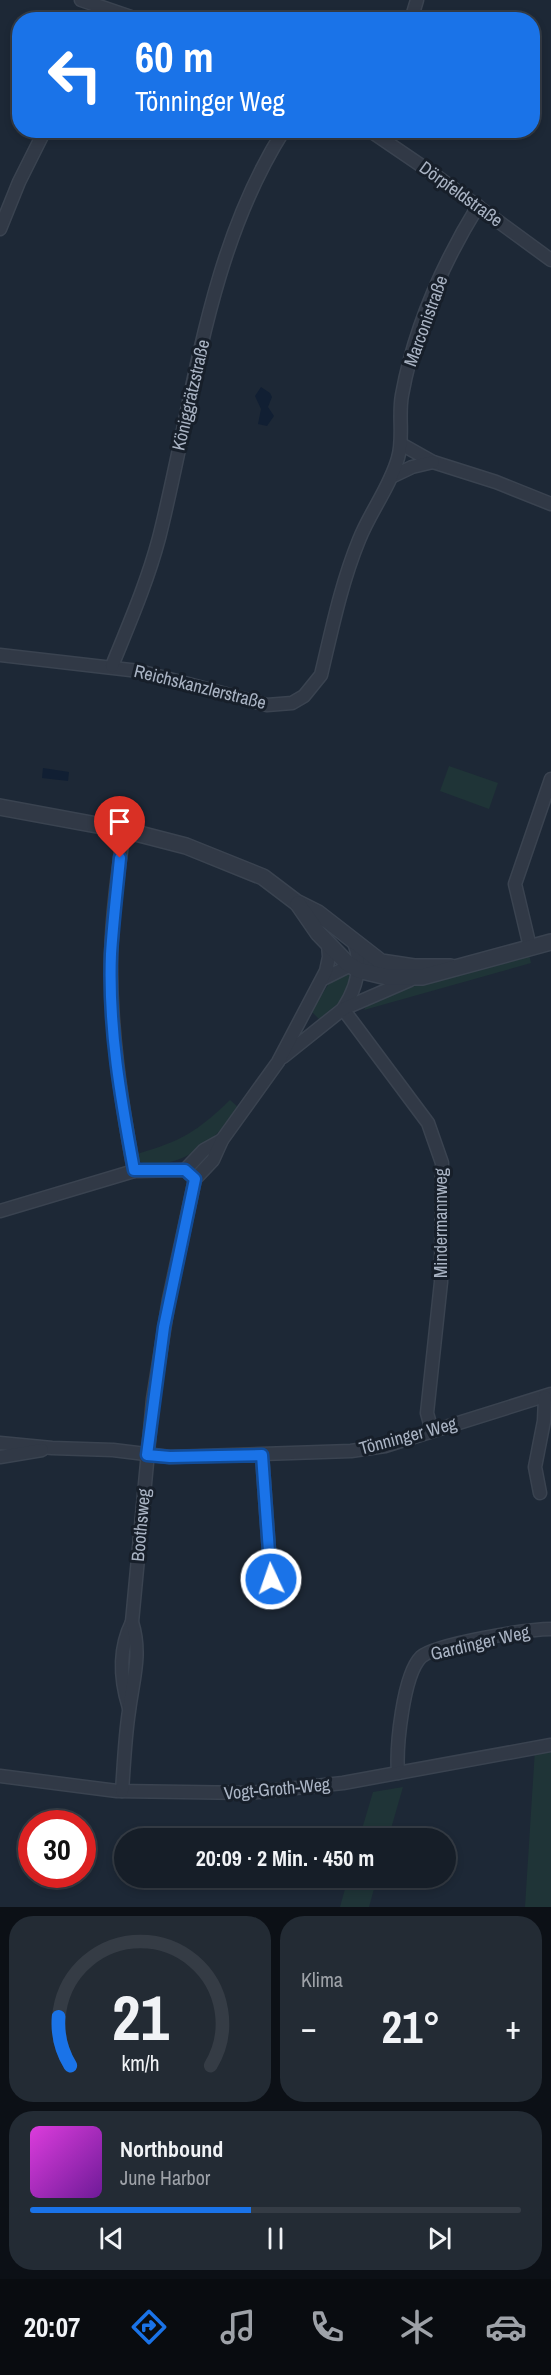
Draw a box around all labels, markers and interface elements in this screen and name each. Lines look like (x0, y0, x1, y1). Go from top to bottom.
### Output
text: 60 m (135, 29, 214, 85)
icon: left (36, 36, 114, 114)
text: Tönninger Weg (135, 83, 285, 119)
street label: Dörpfeldstraße (414, 155, 508, 232)
street label: Marconistraße (398, 272, 454, 370)
street label: Königgrätzstraße (166, 337, 215, 453)
street label: Reichskanzlerstraße (131, 658, 269, 715)
pin (94, 796, 145, 858)
icon: arrive (103, 805, 136, 838)
street label: Mindermannweg (428, 1167, 453, 1278)
street label: Tönninger Weg (356, 1410, 460, 1461)
street label: Boothsweg (125, 1487, 156, 1562)
position arrow (239, 1547, 303, 1611)
street label: Gardinger Weg (428, 1619, 533, 1666)
street label: Vogt-Groth-Weg (223, 1771, 332, 1806)
speed limit sign: 30 (18, 1810, 96, 1888)
text: 20:09 · 2 Min. · 450 m (196, 1843, 374, 1873)
text: Klima (301, 1966, 343, 1993)
text: 21 (112, 1975, 169, 2059)
text: 21° (381, 1996, 441, 2057)
text: − (301, 2005, 317, 2049)
text: + (505, 2005, 521, 2049)
text: km/h (121, 2049, 159, 2078)
text: Northbound (120, 2134, 223, 2164)
text: June Harbor (120, 2164, 210, 2191)
icon: previous (95, 2222, 128, 2255)
icon: pause (259, 2222, 292, 2255)
icon: next (423, 2222, 456, 2255)
icon: directions (128, 2306, 170, 2348)
icon: music (217, 2306, 259, 2348)
icon: phone (306, 2306, 348, 2348)
icon: climate (396, 2306, 438, 2348)
icon: car (485, 2306, 527, 2348)
text: 20:07 (24, 2309, 80, 2345)

